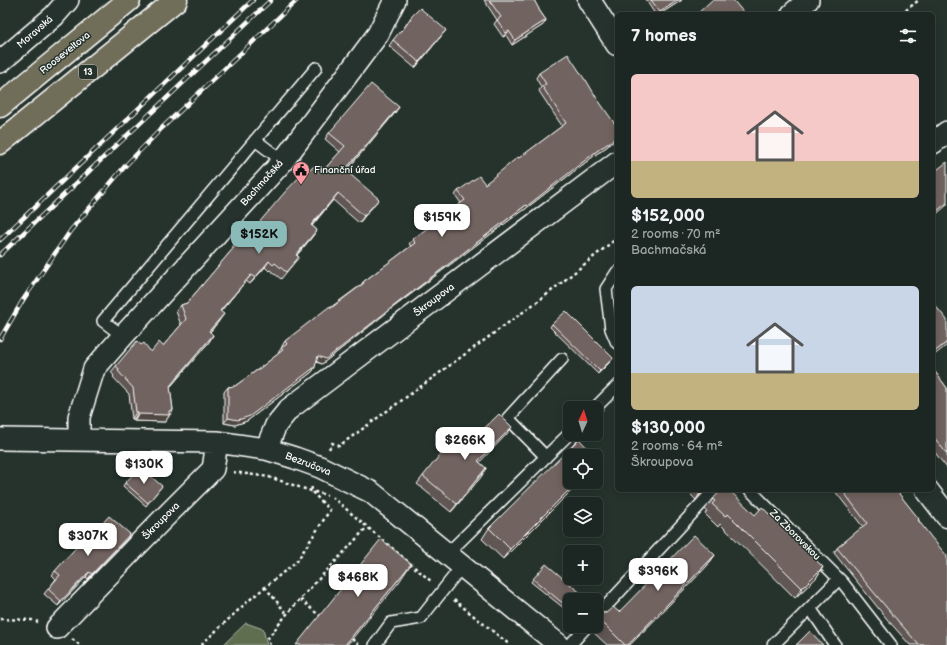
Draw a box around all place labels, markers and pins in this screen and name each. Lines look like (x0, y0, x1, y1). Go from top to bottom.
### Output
public building icon: Finanční úřad (291, 160, 311, 185)
place label: Finanční úřad (314, 164, 376, 176)
pin: $159K (414, 204, 470, 238)
pin: $152K (231, 221, 287, 255)
pin: $266K (437, 427, 493, 461)
pin: $130K (116, 451, 172, 485)
pin: $307K (60, 523, 116, 557)
pin: $396K (630, 558, 686, 592)
pin: $468K (330, 564, 386, 598)

